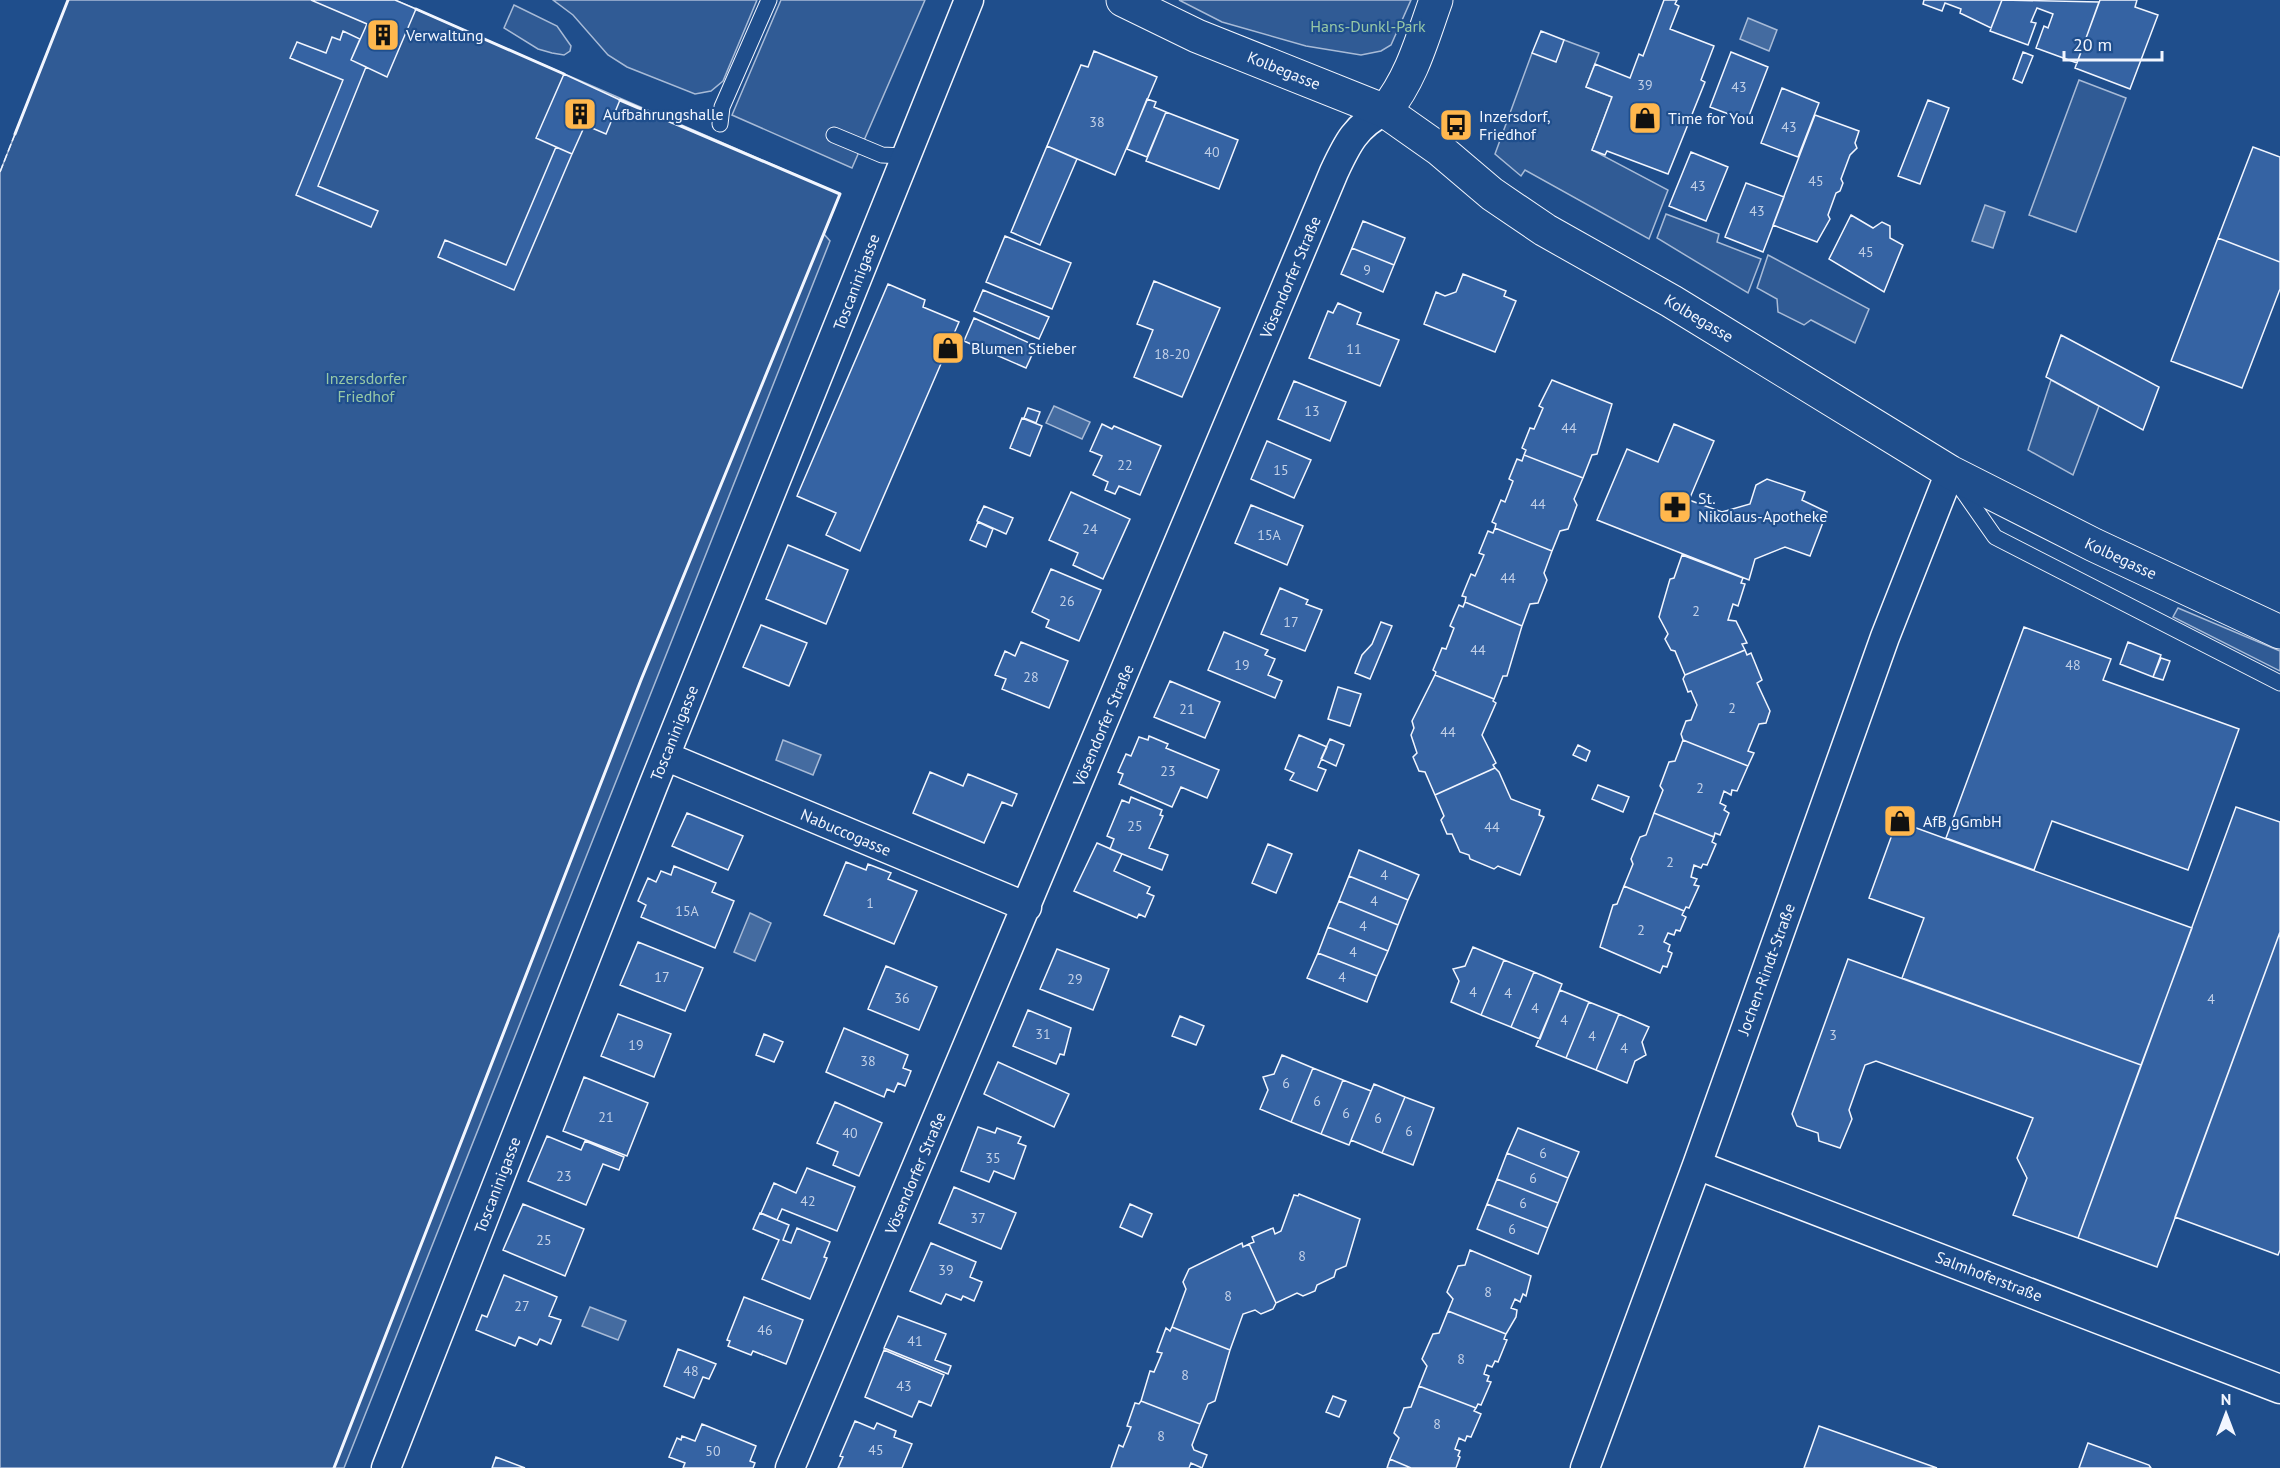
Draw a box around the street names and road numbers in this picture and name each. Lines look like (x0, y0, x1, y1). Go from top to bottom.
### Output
street label: Kolbegasse (1245, 46, 1323, 94)
street label: Vösendorfer Straße (1255, 213, 1325, 342)
street label: Toscaninigasse (828, 231, 884, 333)
street label: Kolbegasse (1661, 290, 1737, 346)
street label: Kolbegasse (2082, 533, 2160, 583)
street label: Vösendorfer Straße (1068, 661, 1138, 790)
street label: Toscaninigasse (646, 682, 702, 784)
street label: Nabuccogasse (798, 804, 894, 860)
street label: Jochen-Rindt-Straße (1733, 900, 1799, 1038)
street label: Vösendorfer Straße (880, 1109, 950, 1238)
street label: Toscaninigasse (469, 1134, 525, 1236)
street label: Salmhoferstraße (1933, 1246, 2045, 1306)

